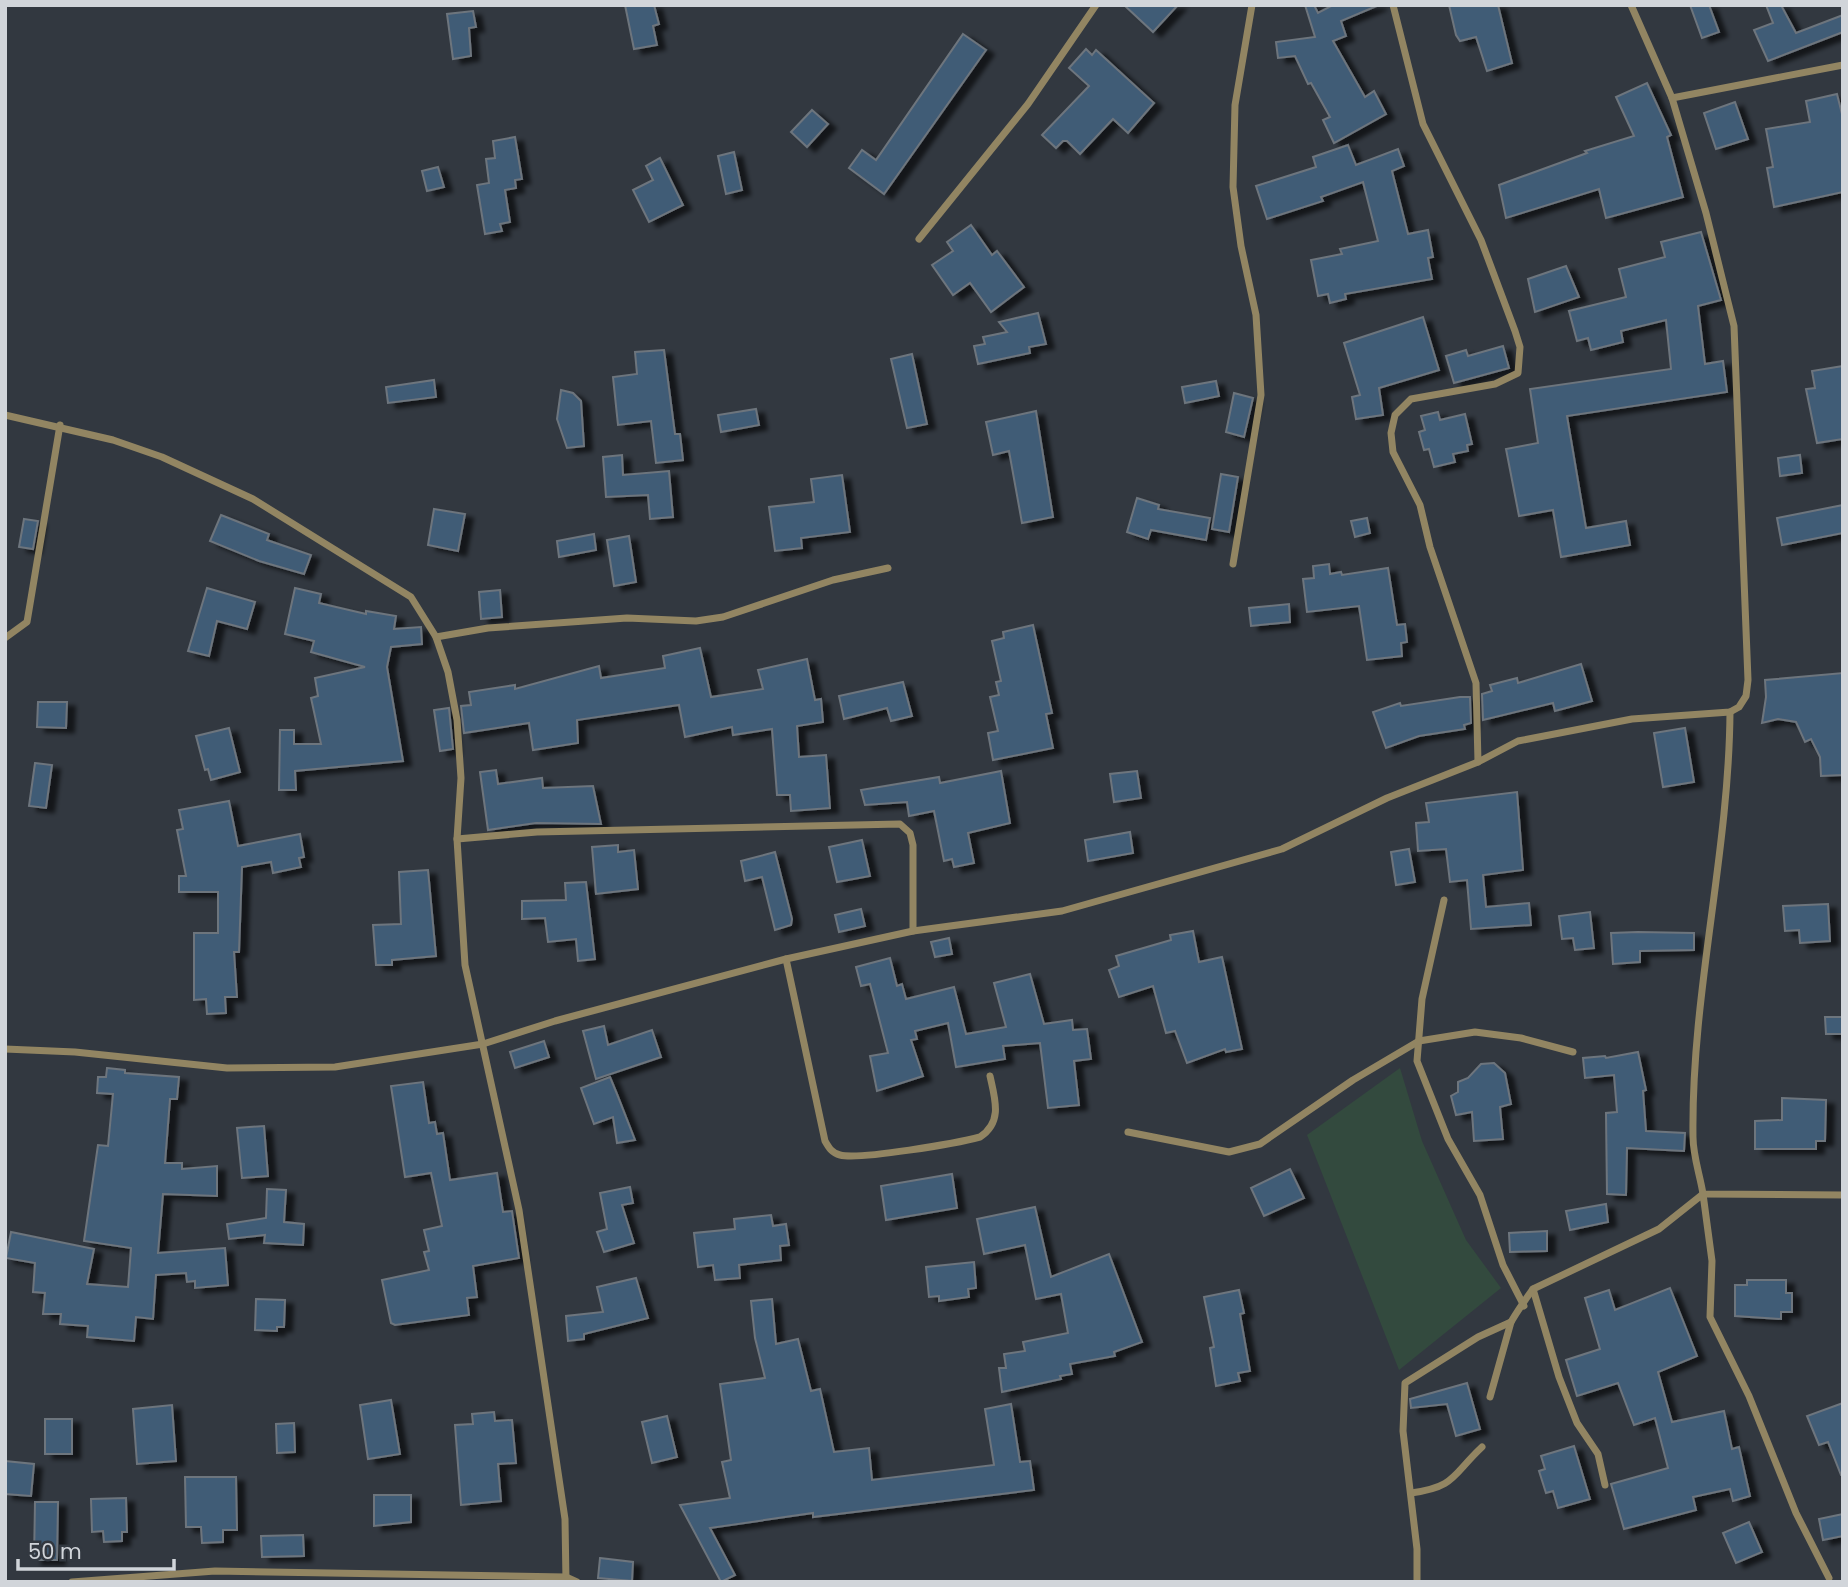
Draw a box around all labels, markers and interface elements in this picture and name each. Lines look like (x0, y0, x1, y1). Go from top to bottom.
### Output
scale bar (18, 1528, 173, 1572)
text: 50 m (28, 1537, 82, 1566)

